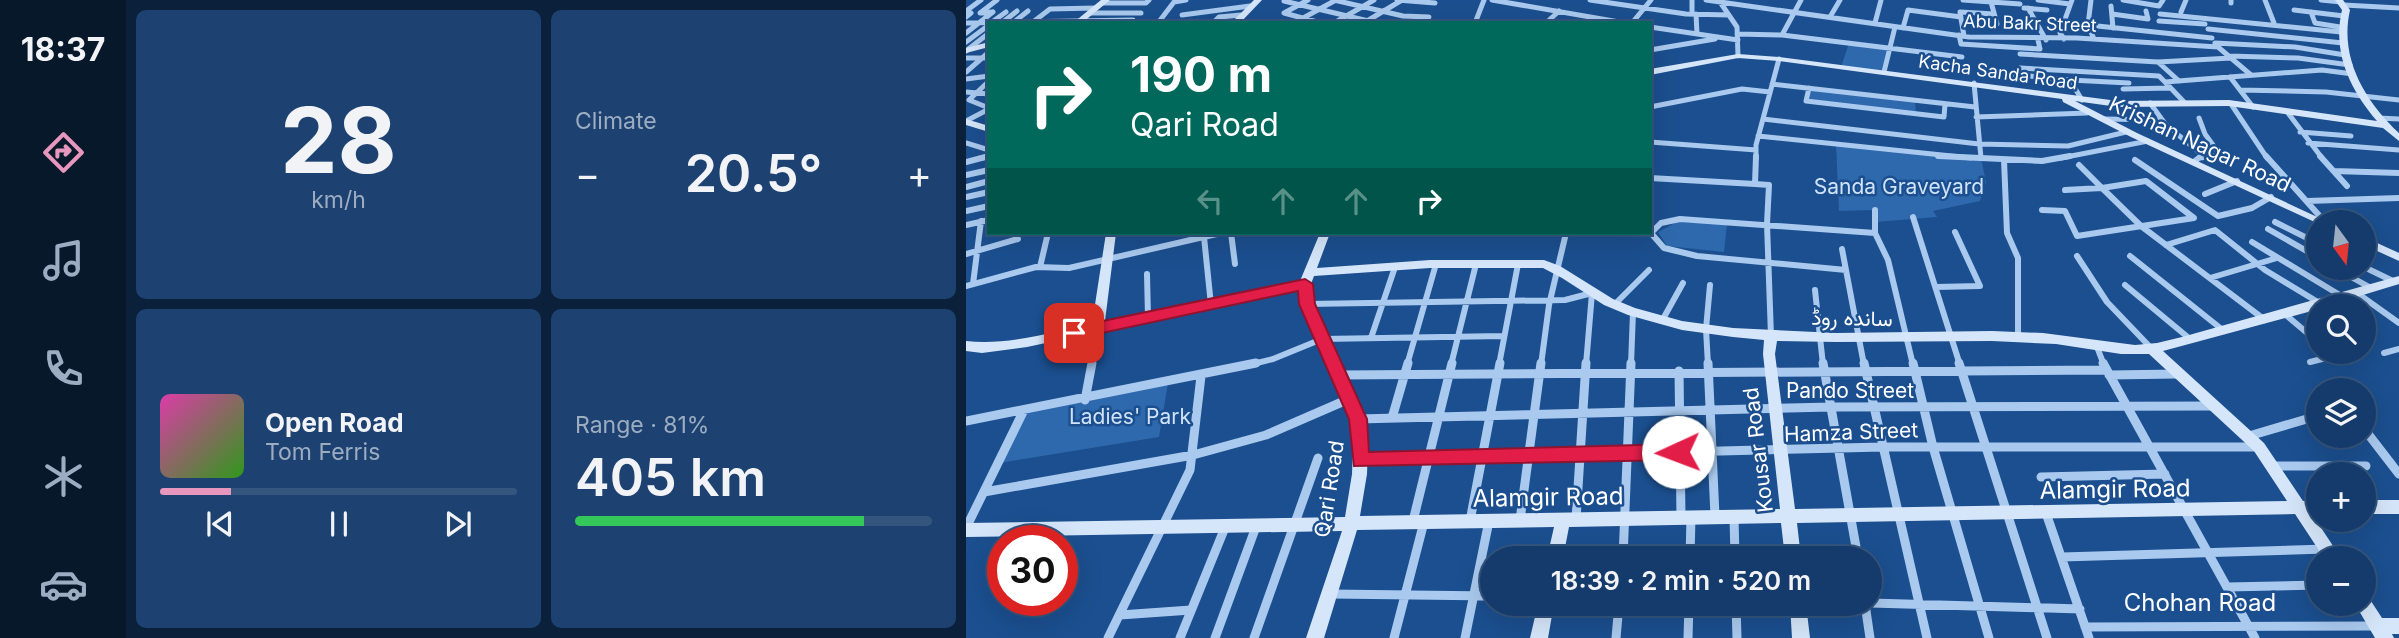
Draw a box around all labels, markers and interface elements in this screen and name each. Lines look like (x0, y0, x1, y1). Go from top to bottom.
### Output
street label: Abu Bakr Street (1963, 10, 2097, 36)
text: 18:37 (21, 30, 105, 69)
text: 190 m (1130, 45, 1272, 104)
icon: right (1015, 49, 1106, 140)
street label: Kacha Sanda Road (1917, 50, 2079, 94)
text: 28 (280, 85, 397, 195)
street label: Krishan Nagar Road (2105, 91, 2295, 197)
text: Qari Road (1130, 105, 1279, 144)
text: Climate (575, 107, 657, 135)
icon: directions (39, 128, 88, 177)
text: 20.5° (685, 142, 822, 205)
text: − (575, 151, 600, 197)
text: + (907, 151, 932, 197)
park label: Sanda Graveyard (1814, 174, 1984, 199)
icon: left (1191, 182, 1229, 220)
icon: ahead (1264, 182, 1302, 220)
icon: ahead (1337, 182, 1375, 220)
icon: right (1410, 182, 1448, 220)
text: km/h (311, 186, 366, 214)
north arrow (2306, 210, 2376, 280)
map controls (2306, 210, 2376, 616)
icon: music (39, 236, 88, 285)
button: search (2306, 294, 2376, 364)
pin (1044, 303, 1104, 363)
street label: ساندہ روڈ (1811, 305, 1893, 332)
icon: arrive (1055, 314, 1093, 352)
icon: phone (39, 344, 88, 393)
street label: Pando Street (1786, 378, 1914, 403)
button: layers (2306, 378, 2376, 448)
street label: Kousar Road (1738, 386, 1778, 514)
park label: Ladies' Park (1069, 404, 1192, 429)
text: Open Road (265, 407, 404, 438)
text: Range · 81% (575, 411, 709, 439)
position arrow (1641, 415, 1715, 489)
street label: Hamza Street (1783, 417, 1919, 447)
text: Tom Ferris (265, 438, 380, 466)
street label: Qari Road (1309, 439, 1349, 539)
text: 405 km (575, 446, 766, 509)
icon: climate (39, 452, 88, 501)
button: + (2306, 462, 2376, 532)
street label: Alamgir Road (2039, 473, 2191, 505)
street label: Alamgir Road (1472, 481, 1624, 513)
icon: previous (201, 505, 239, 543)
icon: pause (320, 505, 358, 543)
icon: next (439, 505, 477, 543)
speed limit sign: 30 (987, 525, 1078, 616)
button: − (2306, 546, 2376, 616)
icon: car (39, 560, 88, 609)
text: 18:39 · 2 min · 520 m (1551, 565, 1811, 596)
street label: Chohan Road (2124, 588, 2276, 617)

